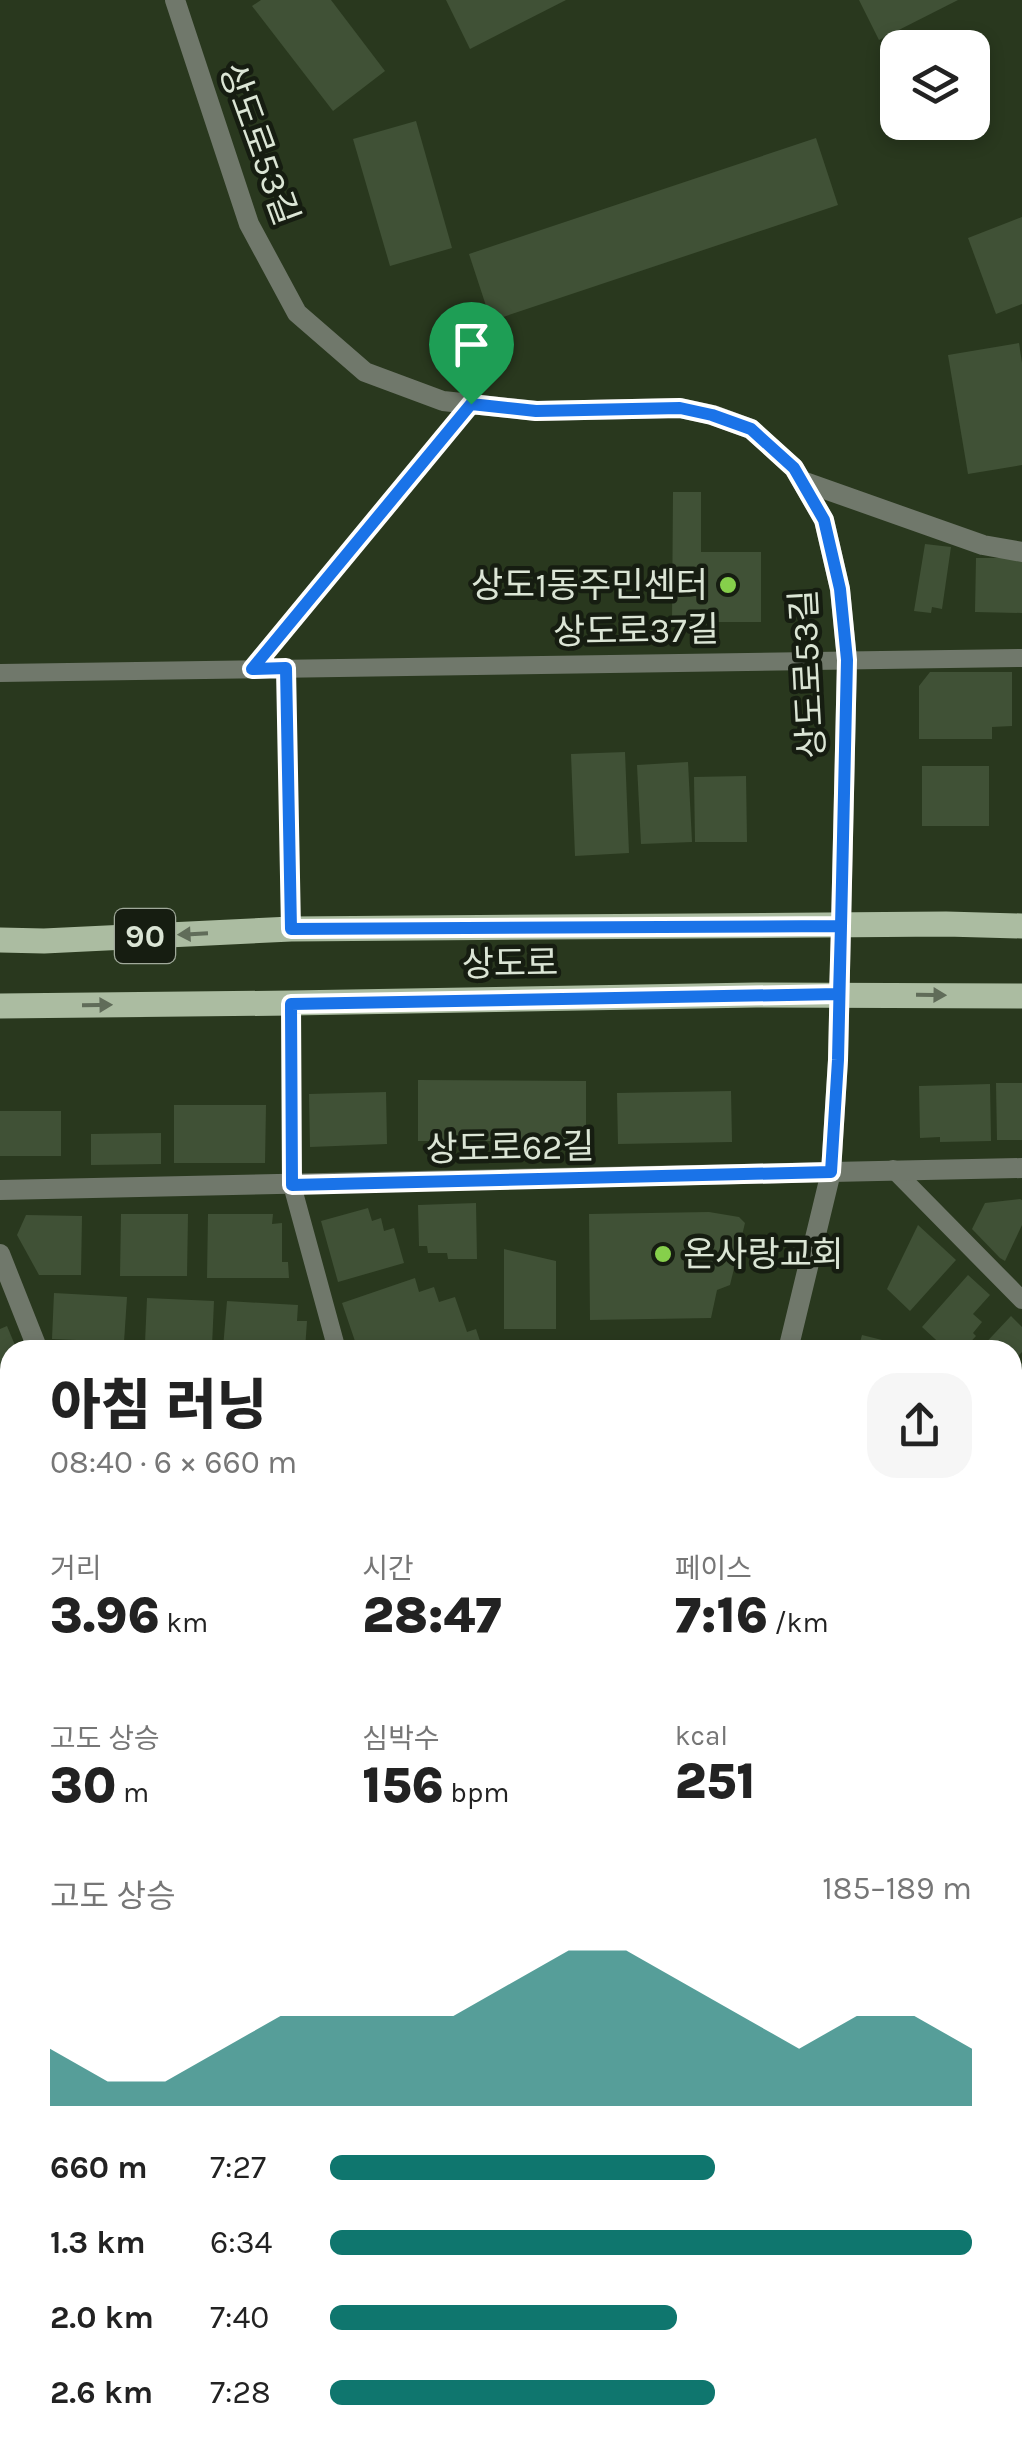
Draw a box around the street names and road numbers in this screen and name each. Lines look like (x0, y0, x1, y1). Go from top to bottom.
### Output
street label: 상도로53길 (211, 57, 307, 231)
street label: 상도로53길 (783, 588, 833, 760)
street label: 상도로37길 (553, 609, 719, 653)
road number: 90 (115, 909, 175, 963)
street label: 상도로 (461, 943, 559, 985)
street label: 상도로62길 (425, 1126, 595, 1170)

